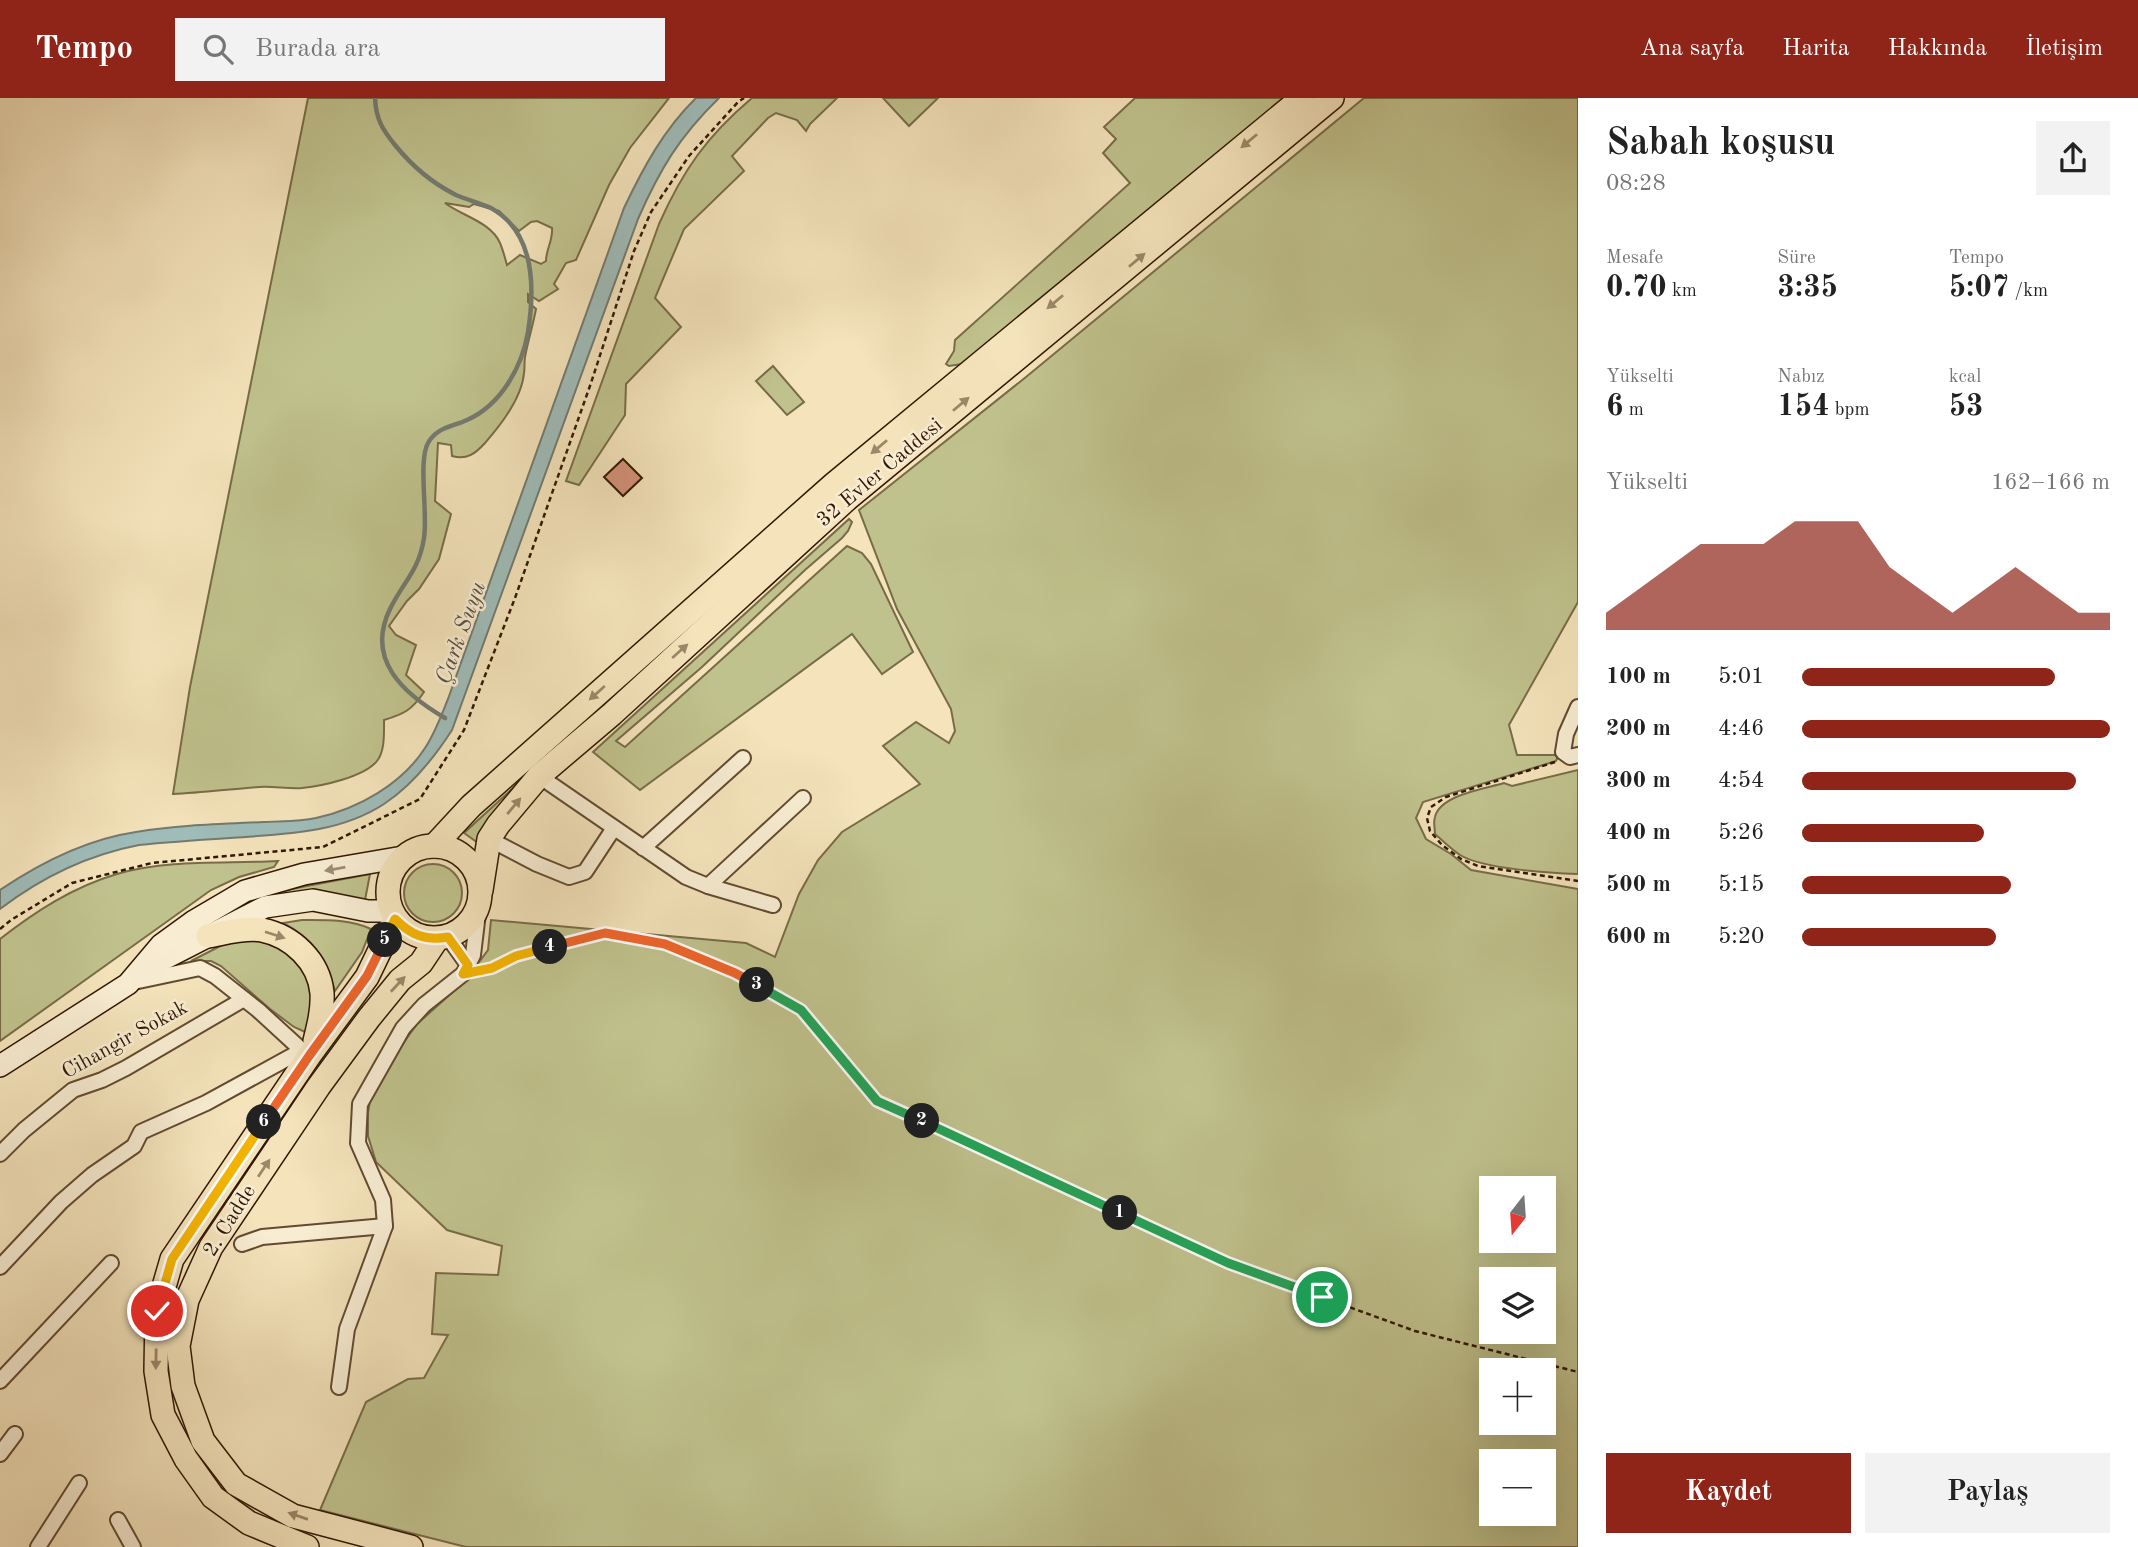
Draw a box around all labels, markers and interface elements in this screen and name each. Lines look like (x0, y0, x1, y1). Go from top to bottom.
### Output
search box (175, 18, 665, 81)
icon: search (199, 30, 237, 68)
text: Tempo (35, 33, 133, 66)
text: Burada ara (255, 36, 380, 62)
text: Ana sayfa (1640, 37, 1744, 61)
text: Harita (1782, 37, 1850, 61)
text: Hakkında (1888, 37, 1987, 61)
text: İletişim (2025, 37, 2103, 61)
button: share (2036, 121, 2110, 195)
text: Sabah koşusu (1606, 125, 1835, 163)
one-way arrow (1240, 134, 1258, 149)
text: 08:28 (1606, 172, 1666, 195)
text: Mesafe (1606, 249, 1663, 268)
text: Süre (1777, 249, 1816, 268)
text: Tempo (1949, 249, 2004, 268)
one-way arrow (1127, 252, 1145, 267)
text: 0.70 (1606, 273, 1667, 303)
text: 3:35 (1777, 273, 1838, 303)
text: 5:07 (1949, 273, 2009, 303)
text: km (1667, 282, 1697, 301)
text: /km (2009, 282, 2048, 301)
one-way arrow (1046, 294, 1063, 309)
text: Yükselti (1606, 368, 1674, 387)
text: Nabız (1777, 368, 1825, 387)
text: kcal (1949, 368, 1981, 387)
text: 6 (1606, 392, 1623, 422)
text: 154 (1777, 392, 1830, 422)
text: 53 (1949, 392, 1983, 422)
one-way arrow (952, 397, 970, 412)
text: m (1623, 401, 1644, 420)
text: bpm (1830, 401, 1870, 420)
street label: 32 Evler Caddesi (813, 415, 947, 531)
one-way arrow (871, 439, 889, 454)
text: Yükselti (1606, 471, 1688, 494)
text: 162–166 m (1991, 471, 2110, 494)
water label: Çark Suyu (432, 578, 491, 688)
one-way arrow (671, 644, 688, 660)
text: 100 m (1606, 665, 1671, 688)
text: 5:01 (1718, 665, 1764, 688)
one-way arrow (589, 685, 606, 700)
text: 200 m (1606, 717, 1671, 740)
text: 4:46 (1718, 717, 1764, 740)
text: 300 m (1606, 769, 1671, 792)
text: 4:54 (1718, 769, 1764, 792)
one-way arrow (506, 798, 521, 815)
text: 400 m (1606, 821, 1671, 844)
text: 5:26 (1718, 821, 1764, 844)
one-way arrow (324, 864, 346, 875)
text: 500 m (1606, 873, 1671, 896)
text: 5:15 (1718, 873, 1764, 896)
pin: 5 (368, 922, 402, 958)
text: 600 m (1606, 925, 1671, 948)
text: 5:20 (1718, 925, 1764, 948)
one-way arrow (265, 930, 286, 940)
text: 5 (379, 930, 390, 949)
pin: 4 (532, 930, 568, 964)
text: 4 (544, 937, 555, 956)
pin: 3 (740, 968, 774, 1002)
one-way arrow (390, 975, 406, 993)
text: 3 (751, 975, 762, 994)
street label: Cihangir Sokak (59, 997, 191, 1083)
pin: 6 (246, 1104, 282, 1140)
pin: 2 (904, 1104, 940, 1138)
text: 2 (916, 1111, 927, 1130)
text: 6 (258, 1112, 269, 1131)
one-way arrow (258, 1158, 271, 1178)
north arrow (1479, 1176, 1556, 1253)
map controls (1479, 1176, 1556, 1526)
street label: 2. Cadde (200, 1182, 260, 1260)
pin: 1 (1102, 1196, 1138, 1230)
text: 1 (1114, 1203, 1125, 1222)
pin (1292, 1267, 1352, 1327)
button: layers (1479, 1267, 1556, 1344)
icon: arrive (1303, 1278, 1341, 1316)
pin (127, 1281, 187, 1341)
icon: check (138, 1292, 176, 1330)
one-way arrow (150, 1348, 162, 1370)
button: + (1479, 1358, 1556, 1435)
button: − (1479, 1449, 1556, 1526)
button: Kaydet (1606, 1453, 1851, 1533)
button: Paylaş (1865, 1453, 2110, 1533)
one-way arrow (288, 1510, 309, 1521)

